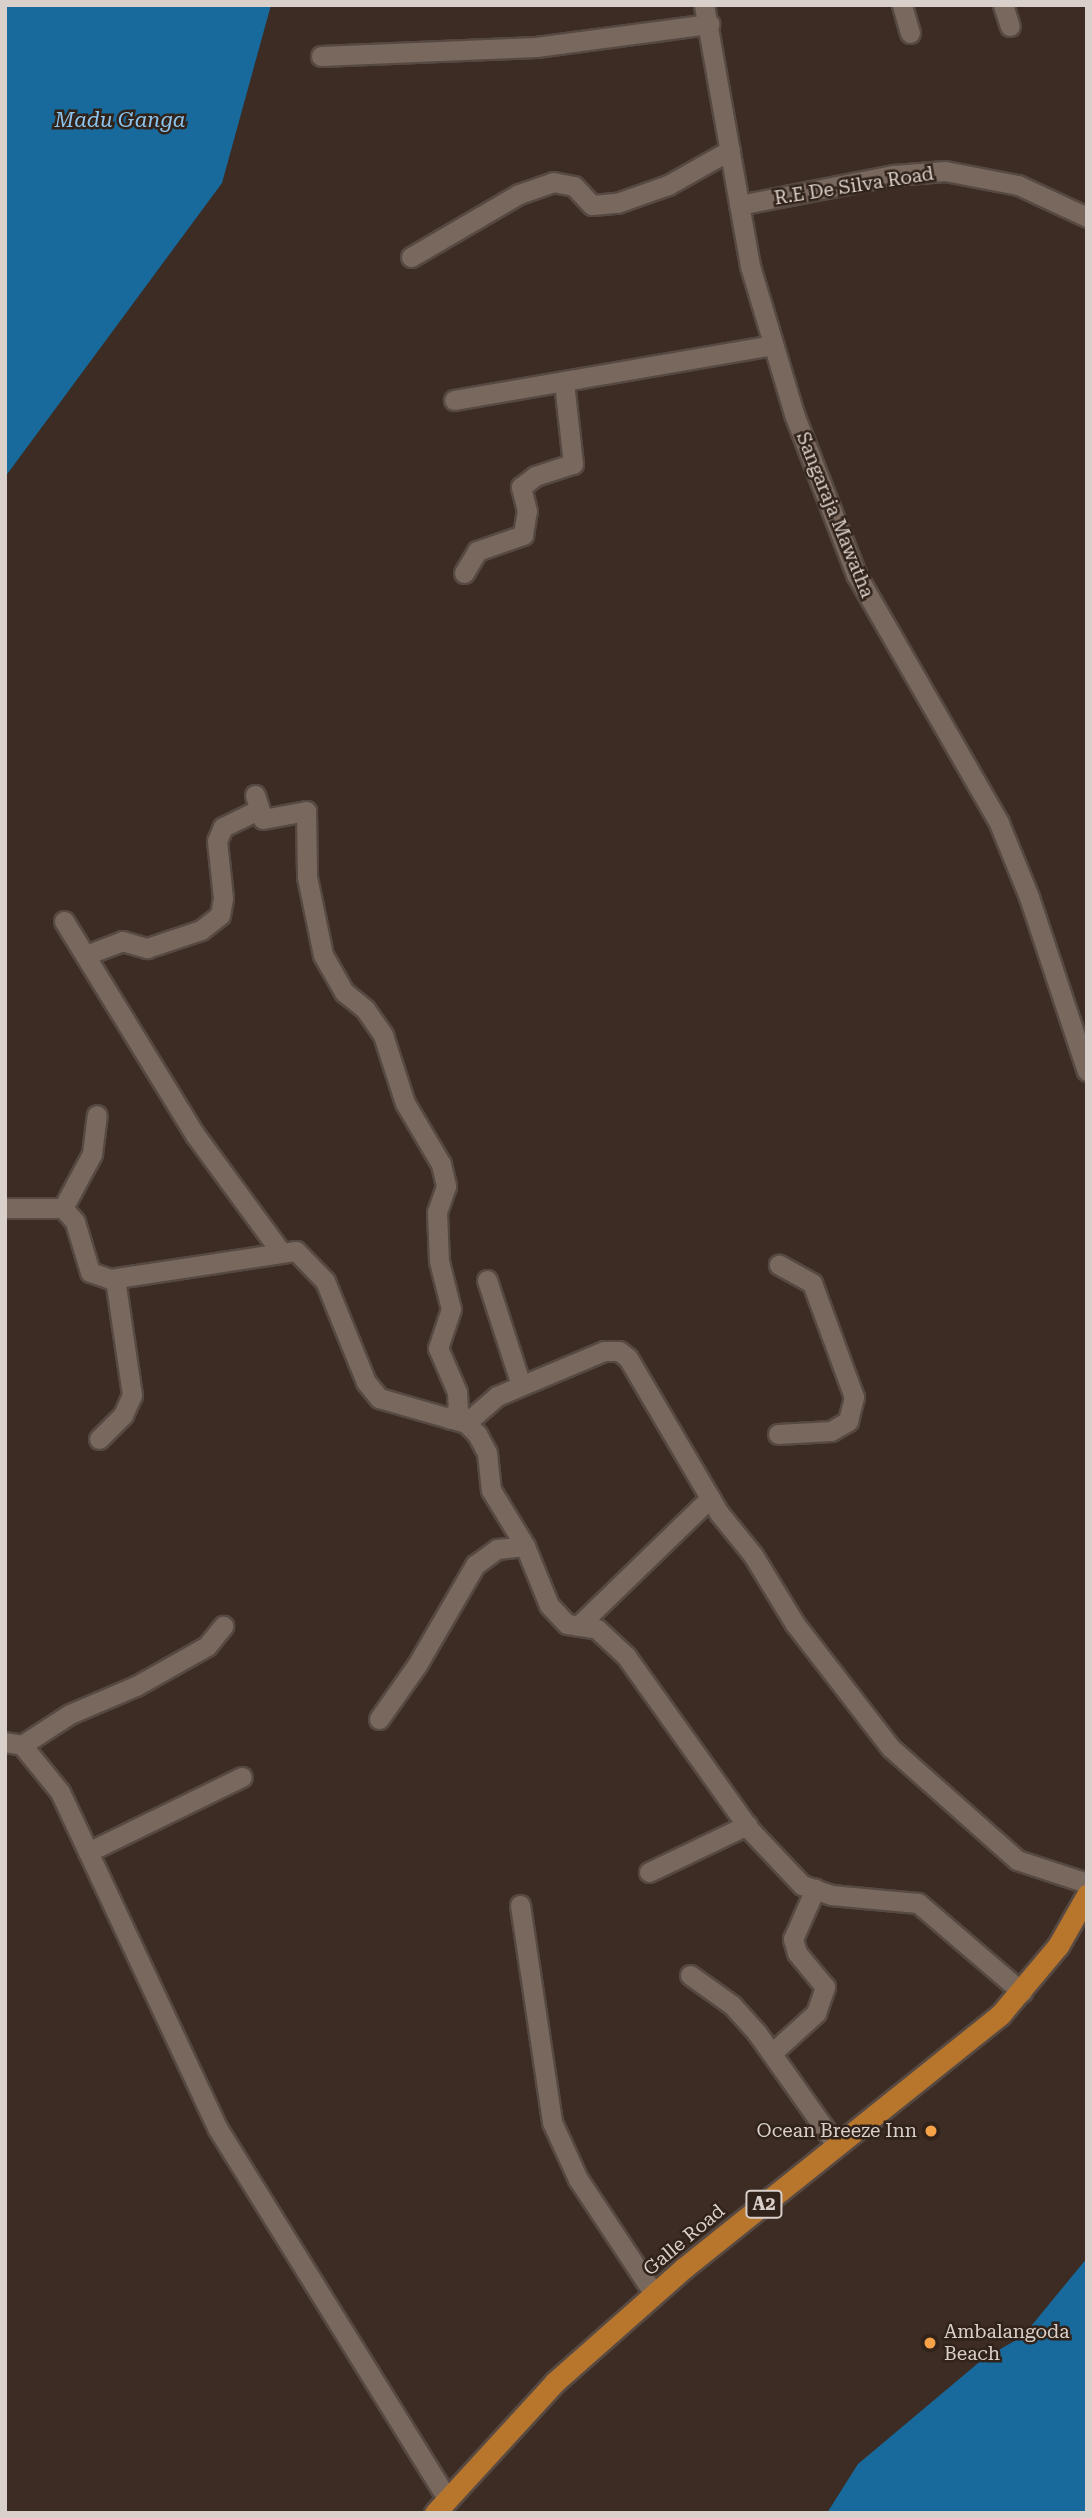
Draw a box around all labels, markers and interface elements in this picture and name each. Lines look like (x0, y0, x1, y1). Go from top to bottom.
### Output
water label: Madu Ganga (55, 107, 185, 133)
street label: R.E De Silva Road (773, 162, 935, 210)
street label: Sangaraja Mawatha (791, 429, 879, 601)
place label: Ocean Breeze Inn (757, 2120, 917, 2142)
marker: Ocean Breeze Inn (923, 2123, 939, 2139)
road number: A2 (745, 2190, 783, 2218)
street label: Galle Road (639, 2199, 729, 2281)
place label: Ambalangoda Beach (944, 2321, 1070, 2365)
marker: Ambalangoda Beach (922, 2335, 938, 2351)

